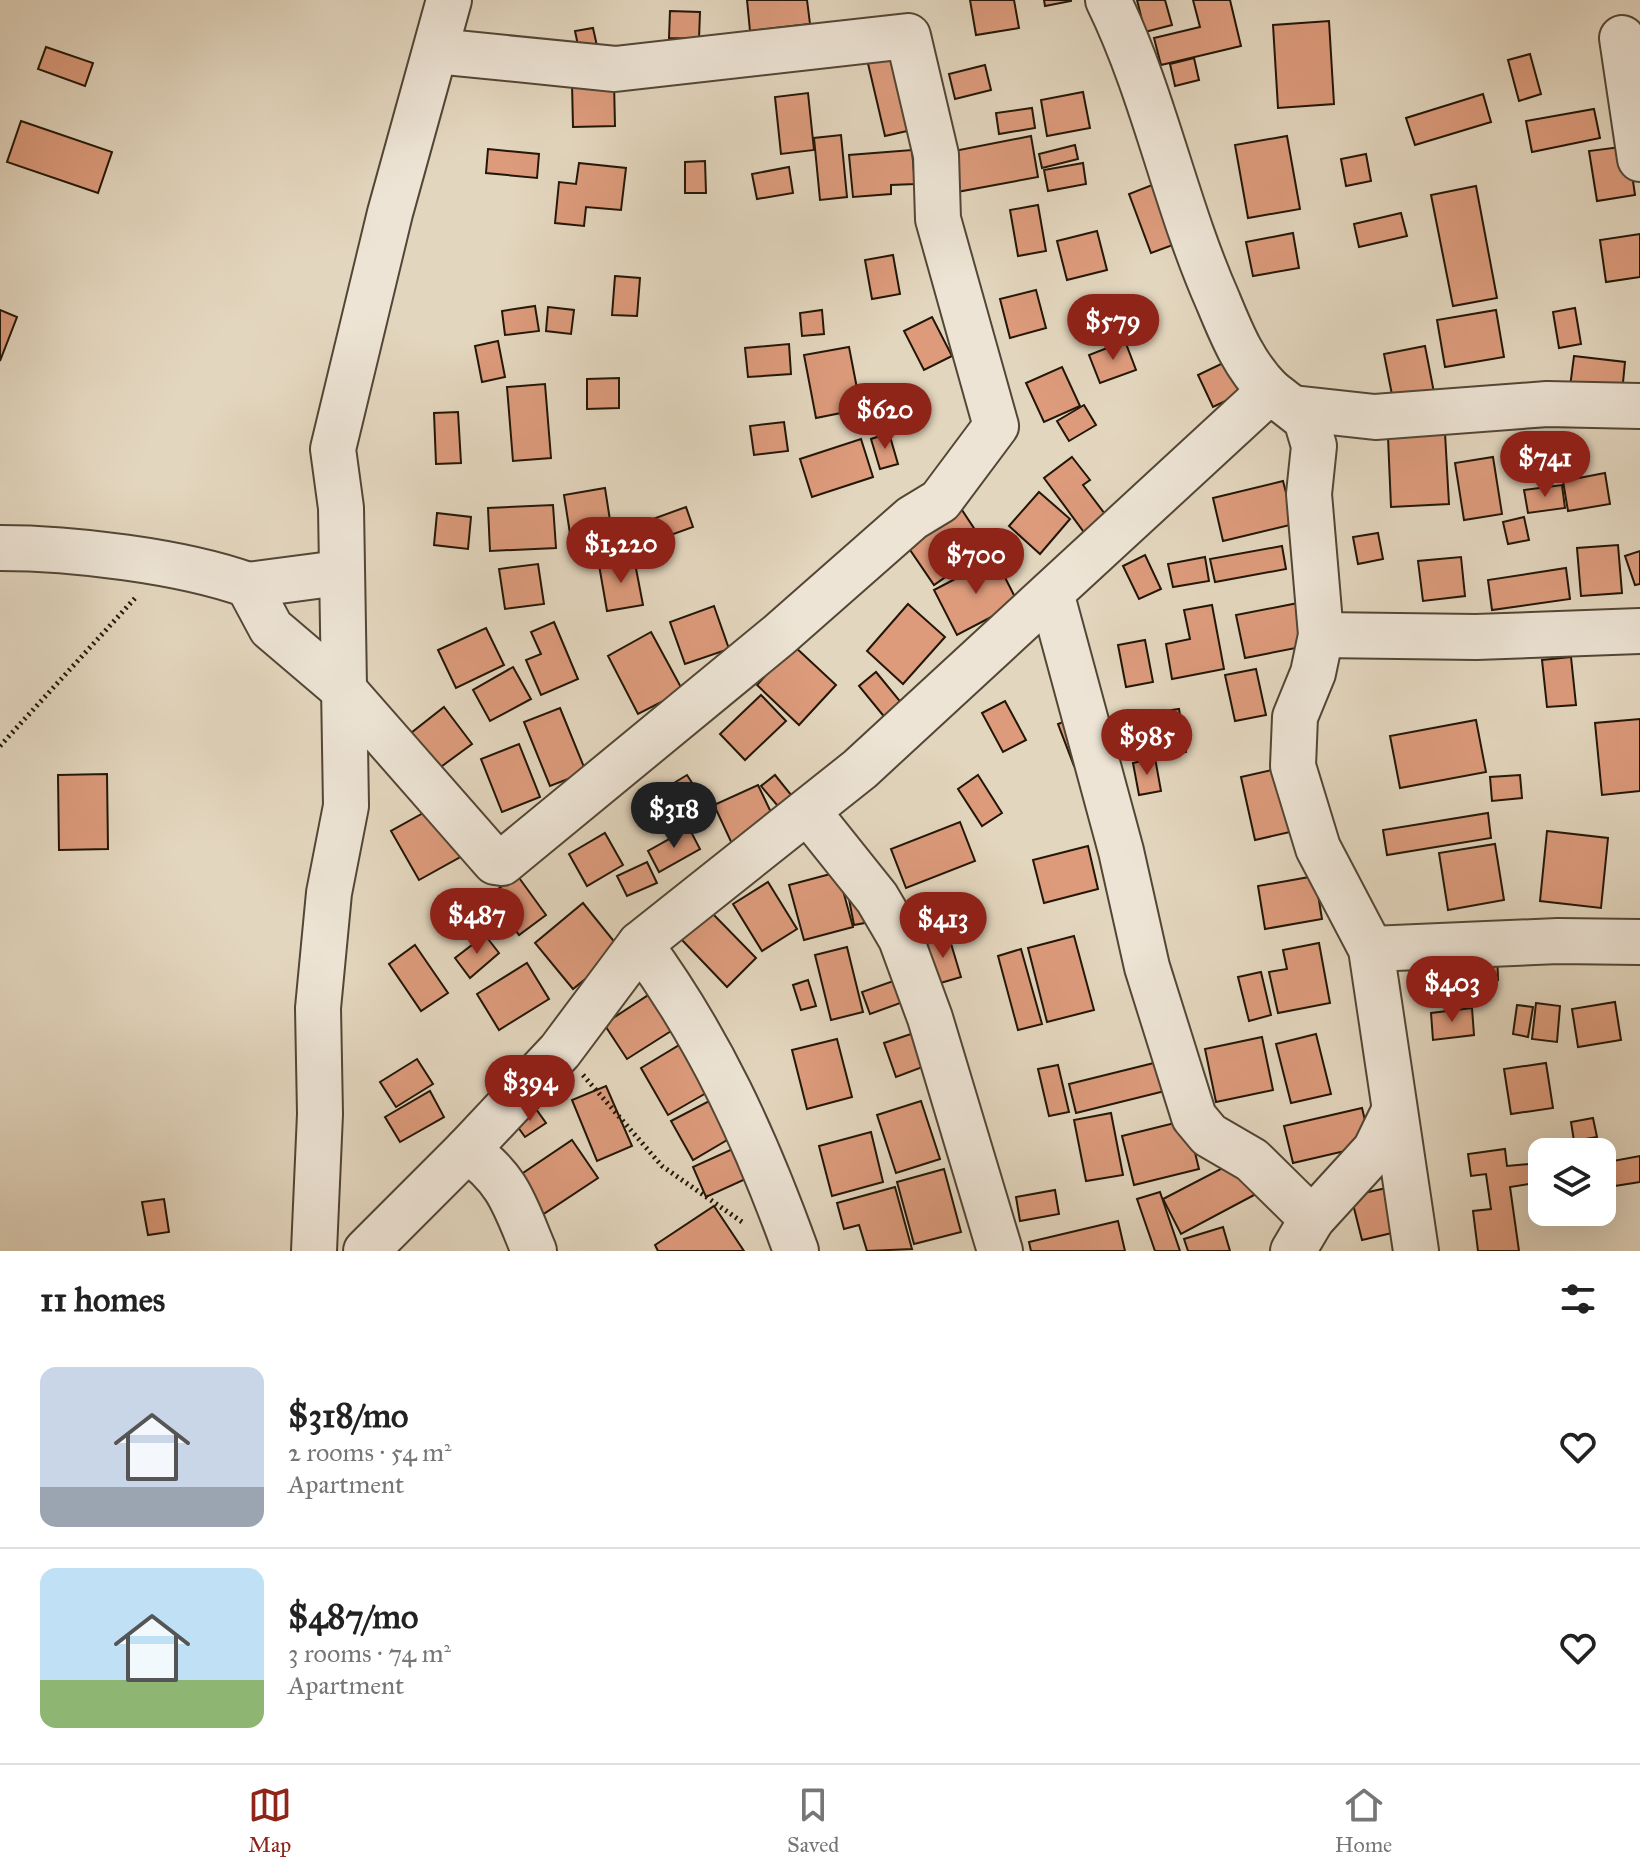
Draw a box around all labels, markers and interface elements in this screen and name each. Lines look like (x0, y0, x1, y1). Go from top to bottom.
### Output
pin: $579 (1066, 294, 1160, 362)
text: $579 (1085, 304, 1141, 336)
pin: $620 (838, 383, 932, 451)
text: $620 (857, 393, 913, 425)
pin: $741 (1498, 431, 1592, 499)
text: $741 (1518, 441, 1572, 473)
pin: $1,220 (556, 517, 686, 585)
text: $1,220 (584, 527, 658, 559)
pin: $700 (929, 528, 1023, 596)
text: $700 (946, 538, 1006, 570)
pin: $985 (1100, 709, 1194, 777)
text: $985 (1119, 719, 1175, 751)
pin: $318 (627, 782, 721, 850)
text: $318 (649, 792, 699, 824)
pin: $487 (430, 888, 524, 956)
pin: $413 (896, 892, 990, 960)
text: $487 (448, 898, 506, 930)
text: $413 (918, 902, 968, 934)
pin: $403 (1405, 956, 1499, 1024)
text: $403 (1424, 966, 1480, 998)
pin: $394 (483, 1055, 577, 1123)
text: $394 (503, 1065, 557, 1097)
map controls (1528, 1138, 1616, 1226)
button: layers (1528, 1138, 1616, 1226)
icon: filters (1556, 1277, 1600, 1321)
text: 11 homes (40, 1279, 165, 1320)
text: $318/mo (288, 1395, 409, 1436)
icon: home (104, 1399, 200, 1495)
icon: heart (1556, 1425, 1600, 1469)
text: 2 rooms · 54 m² (288, 1436, 452, 1468)
text: Apartment (288, 1468, 404, 1500)
text: $487/mo (288, 1596, 418, 1637)
icon: home (104, 1600, 200, 1696)
icon: heart (1556, 1626, 1600, 1670)
text: 3 rooms · 74 m² (288, 1637, 451, 1669)
text: Apartment (288, 1669, 404, 1701)
tab: Map (248, 1783, 292, 1858)
tab: Saved (787, 1783, 839, 1858)
tab: Home (1335, 1783, 1392, 1858)

